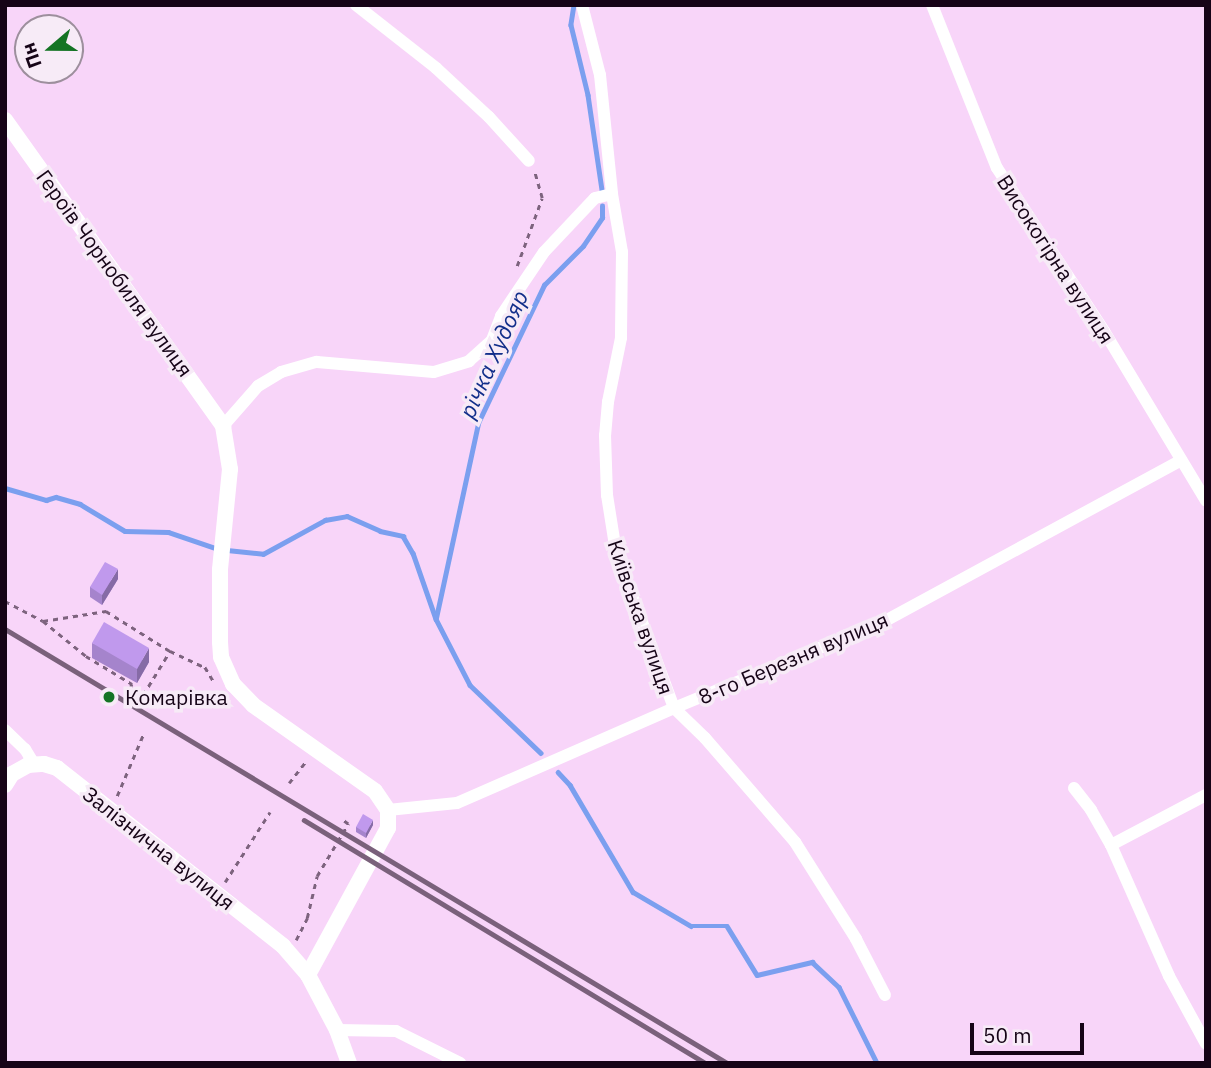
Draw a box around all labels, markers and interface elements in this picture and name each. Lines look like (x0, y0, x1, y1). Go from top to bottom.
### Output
north arrow (14, 14, 84, 84)
text: Пн (16, 40, 47, 71)
street label: Героїв Чорнобиля вулиця (31, 165, 199, 381)
street label: Високогірна вулиця (992, 170, 1120, 348)
water label: річка Худояр (453, 286, 533, 422)
street label: Київська вулиця (603, 536, 679, 698)
street label: 8-го Березня вулиця (694, 607, 892, 709)
place label: Комарівка (125, 684, 228, 710)
marker: Комарівка (99, 687, 119, 707)
street label: Залізнична вулиця (78, 781, 240, 915)
scale bar (973, 1009, 1087, 1052)
text: 50 m (983, 1021, 1032, 1049)

